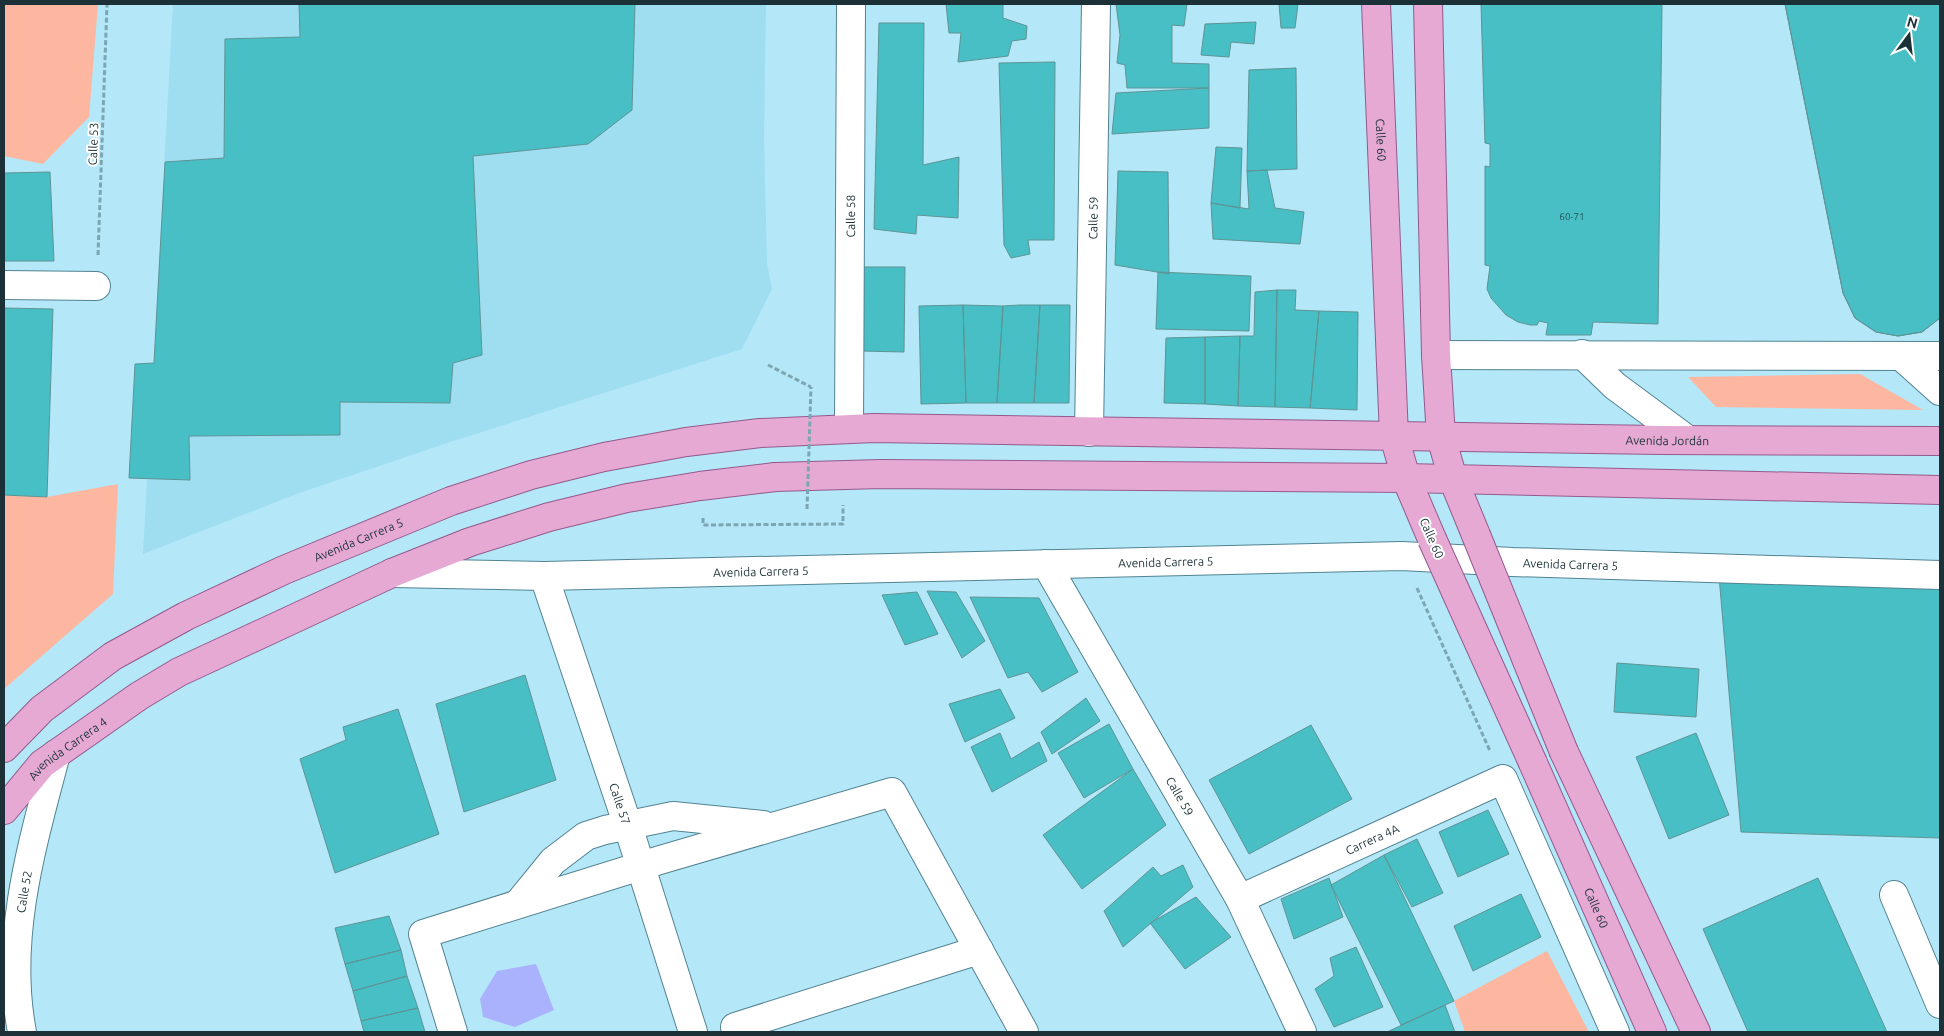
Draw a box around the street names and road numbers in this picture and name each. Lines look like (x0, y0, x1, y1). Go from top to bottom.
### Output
street label: Calle 60 (1374, 118, 1389, 162)
street label: Calle 53 (86, 122, 100, 166)
street label: Calle 58 (843, 194, 857, 237)
street label: Calle 59 (1086, 197, 1099, 240)
street label: Avenida Jordán (1626, 433, 1709, 447)
street label: Avenida Carrera 5 (312, 515, 405, 564)
street label: Calle 60 (1417, 516, 1447, 560)
street label: Avenida Carrera 5 (1118, 554, 1214, 569)
street label: Avenida Carrera 5 (1523, 556, 1618, 572)
street label: Avenida Carrera 5 (713, 563, 809, 579)
street label: Avenida Carrera 4 (25, 714, 109, 782)
street label: Calle 59 (1164, 774, 1197, 818)
street label: Calle 57 (607, 781, 633, 826)
street label: Carrera 4A (1343, 821, 1401, 857)
street label: Calle 52 (14, 869, 34, 914)
street label: Calle 60 (1582, 885, 1612, 930)

